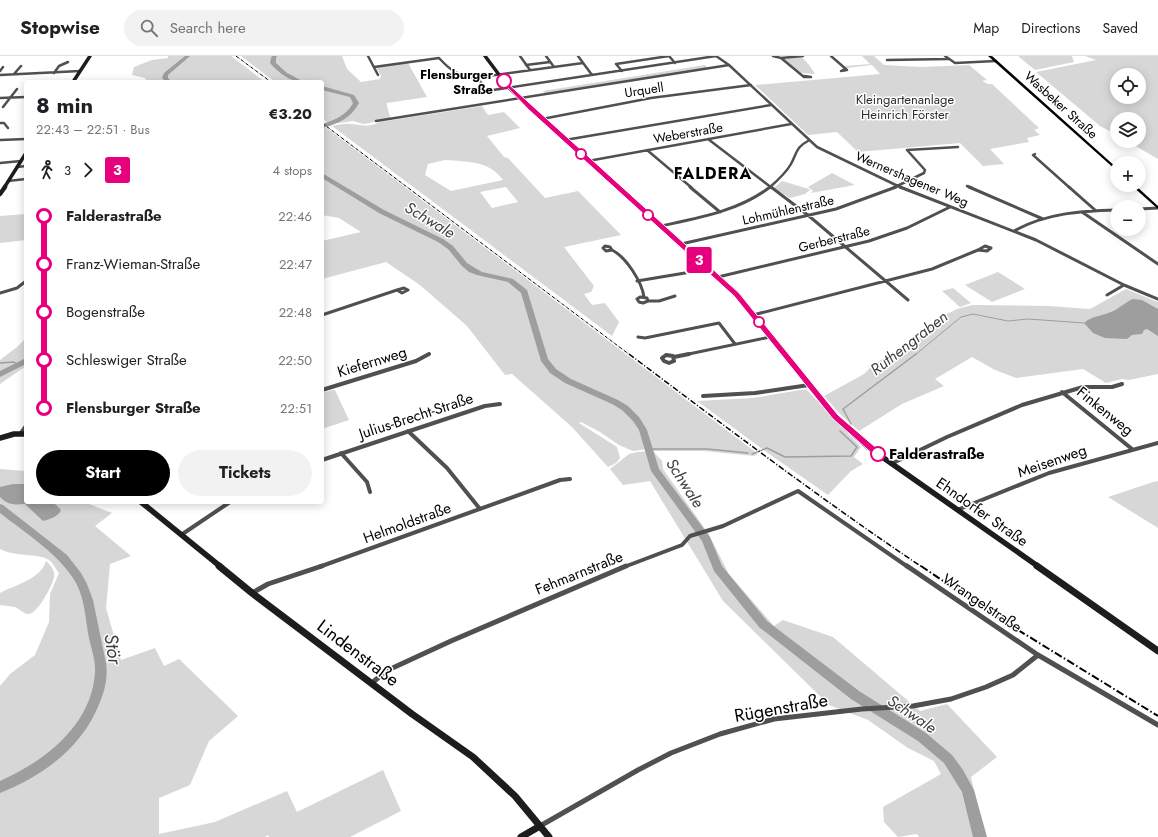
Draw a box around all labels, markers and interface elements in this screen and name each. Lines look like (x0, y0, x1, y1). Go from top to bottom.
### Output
search box (124, 10, 404, 46)
text: Stopwise (20, 14, 100, 41)
icon: search (138, 17, 160, 39)
text: Search here (170, 17, 246, 39)
text: Map (973, 18, 999, 38)
text: Directions (1021, 18, 1081, 38)
text: Saved (1103, 18, 1138, 38)
place label: Flensburger Straße (420, 65, 494, 99)
street label: Wasbeker Straße (1020, 67, 1102, 143)
map controls (1110, 68, 1146, 236)
button: locate (1110, 68, 1146, 104)
marker: Flensburger Straße (496, 73, 512, 89)
street label: Urquell (623, 78, 665, 102)
text: 8 min (36, 89, 93, 121)
park label: Kleingartenanlage Heinrich Förster (856, 90, 955, 124)
text: €3.20 (268, 103, 312, 125)
button: layers (1110, 112, 1146, 148)
street label: Weberstraße (652, 117, 725, 148)
text: 22:43 – 22:51 · Bus (36, 120, 150, 139)
street label: Wernershagener Weg (853, 147, 971, 211)
unlabelled marker (575, 148, 587, 160)
button: + (1110, 156, 1146, 192)
icon: walk (36, 159, 58, 181)
icon: forward (77, 159, 99, 181)
text: 3 (113, 160, 122, 180)
text: 3 (64, 161, 71, 180)
text: 4 stops (272, 161, 312, 180)
district label: FALDERA (674, 162, 752, 185)
street label: Lohmühlenstraße (740, 190, 836, 230)
water label: Schwale (401, 196, 459, 244)
button: − (1110, 200, 1146, 236)
text: Falderastraße (66, 205, 162, 227)
text: 22:46 (278, 207, 312, 226)
unlabelled marker (642, 209, 654, 221)
street label: Gerberstraße (796, 221, 872, 257)
line badge: 3 (686, 247, 712, 273)
text: 3 (695, 250, 703, 270)
text: Franz-Wieman-Straße (66, 253, 200, 275)
text: 22:47 (279, 255, 312, 274)
text: Bogenstraße (66, 301, 145, 323)
text: 22:48 (279, 303, 312, 322)
water label: Ruthengraben (865, 305, 953, 381)
unlabelled marker (753, 316, 765, 328)
street label: Kiefernweg (335, 341, 409, 383)
text: Schleswiger Straße (66, 349, 187, 371)
text: 22:50 (278, 351, 312, 370)
street label: Finkenweg (1072, 381, 1138, 441)
street label: Julius-Brecht-Straße (354, 387, 476, 445)
text: Flensburger Straße (66, 397, 201, 419)
text: 22:51 (280, 399, 312, 418)
street label: Meisenweg (1015, 439, 1089, 483)
place label: Falderastraße (889, 443, 985, 465)
marker: Falderastraße (870, 446, 886, 462)
button: Start (36, 450, 170, 496)
button: Tickets (178, 450, 312, 496)
water label: Schwale (660, 454, 710, 512)
street label: Ehndorfer Straße (931, 472, 1033, 552)
street label: Helmoldstraße (360, 497, 454, 549)
street label: Fehmarnstraße (532, 545, 626, 601)
street label: Wrangelstraße (938, 568, 1026, 638)
street label: Lindenstraße (311, 613, 405, 693)
water label: Stör (97, 632, 129, 668)
street label: Rügenstraße (732, 687, 830, 729)
water label: Schwale (883, 689, 941, 739)

